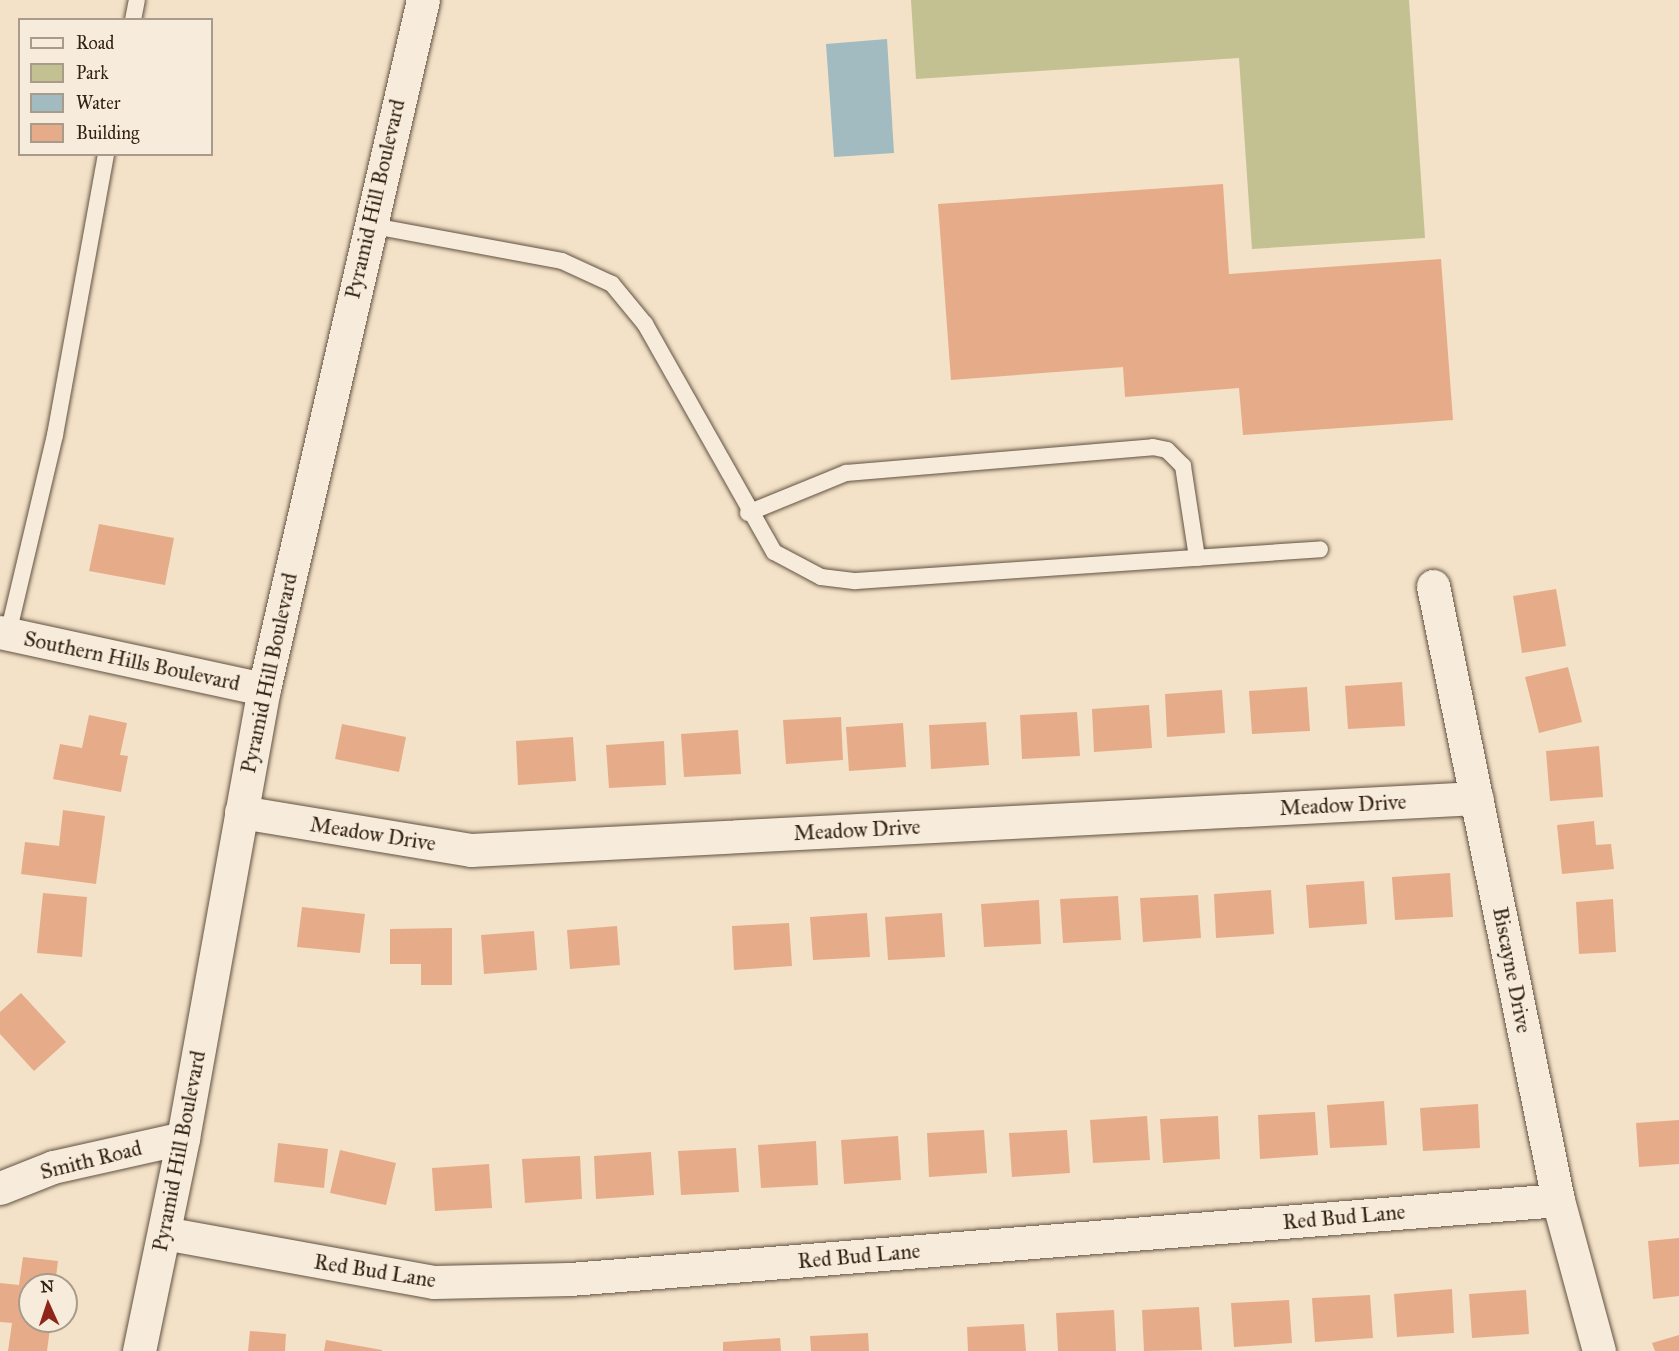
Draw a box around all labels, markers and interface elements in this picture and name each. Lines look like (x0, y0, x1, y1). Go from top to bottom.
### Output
legend (18, 18, 213, 156)
text: Road (76, 32, 114, 54)
text: Park (76, 62, 109, 84)
text: Water (76, 92, 120, 114)
street label: Pyramid Hill Boulevard (340, 97, 410, 301)
text: Building (76, 122, 139, 144)
street label: Pyramid Hill Boulevard (235, 571, 303, 775)
street label: Southern Hills Boulevard (22, 626, 242, 696)
street label: Meadow Drive (1279, 789, 1407, 821)
street label: Meadow Drive (308, 812, 438, 856)
street label: Meadow Drive (793, 814, 921, 846)
street label: Biscayne Drive (1487, 905, 1537, 1035)
street label: Pyramid Hill Boulevard (147, 1048, 211, 1254)
street label: Smith Road (38, 1135, 144, 1185)
street label: Red Bud Lane (1282, 1199, 1406, 1235)
street label: Red Bud Lane (797, 1238, 921, 1274)
street label: Red Bud Lane (312, 1249, 438, 1293)
north arrow (18, 1273, 78, 1333)
text: N (40, 1277, 54, 1296)

